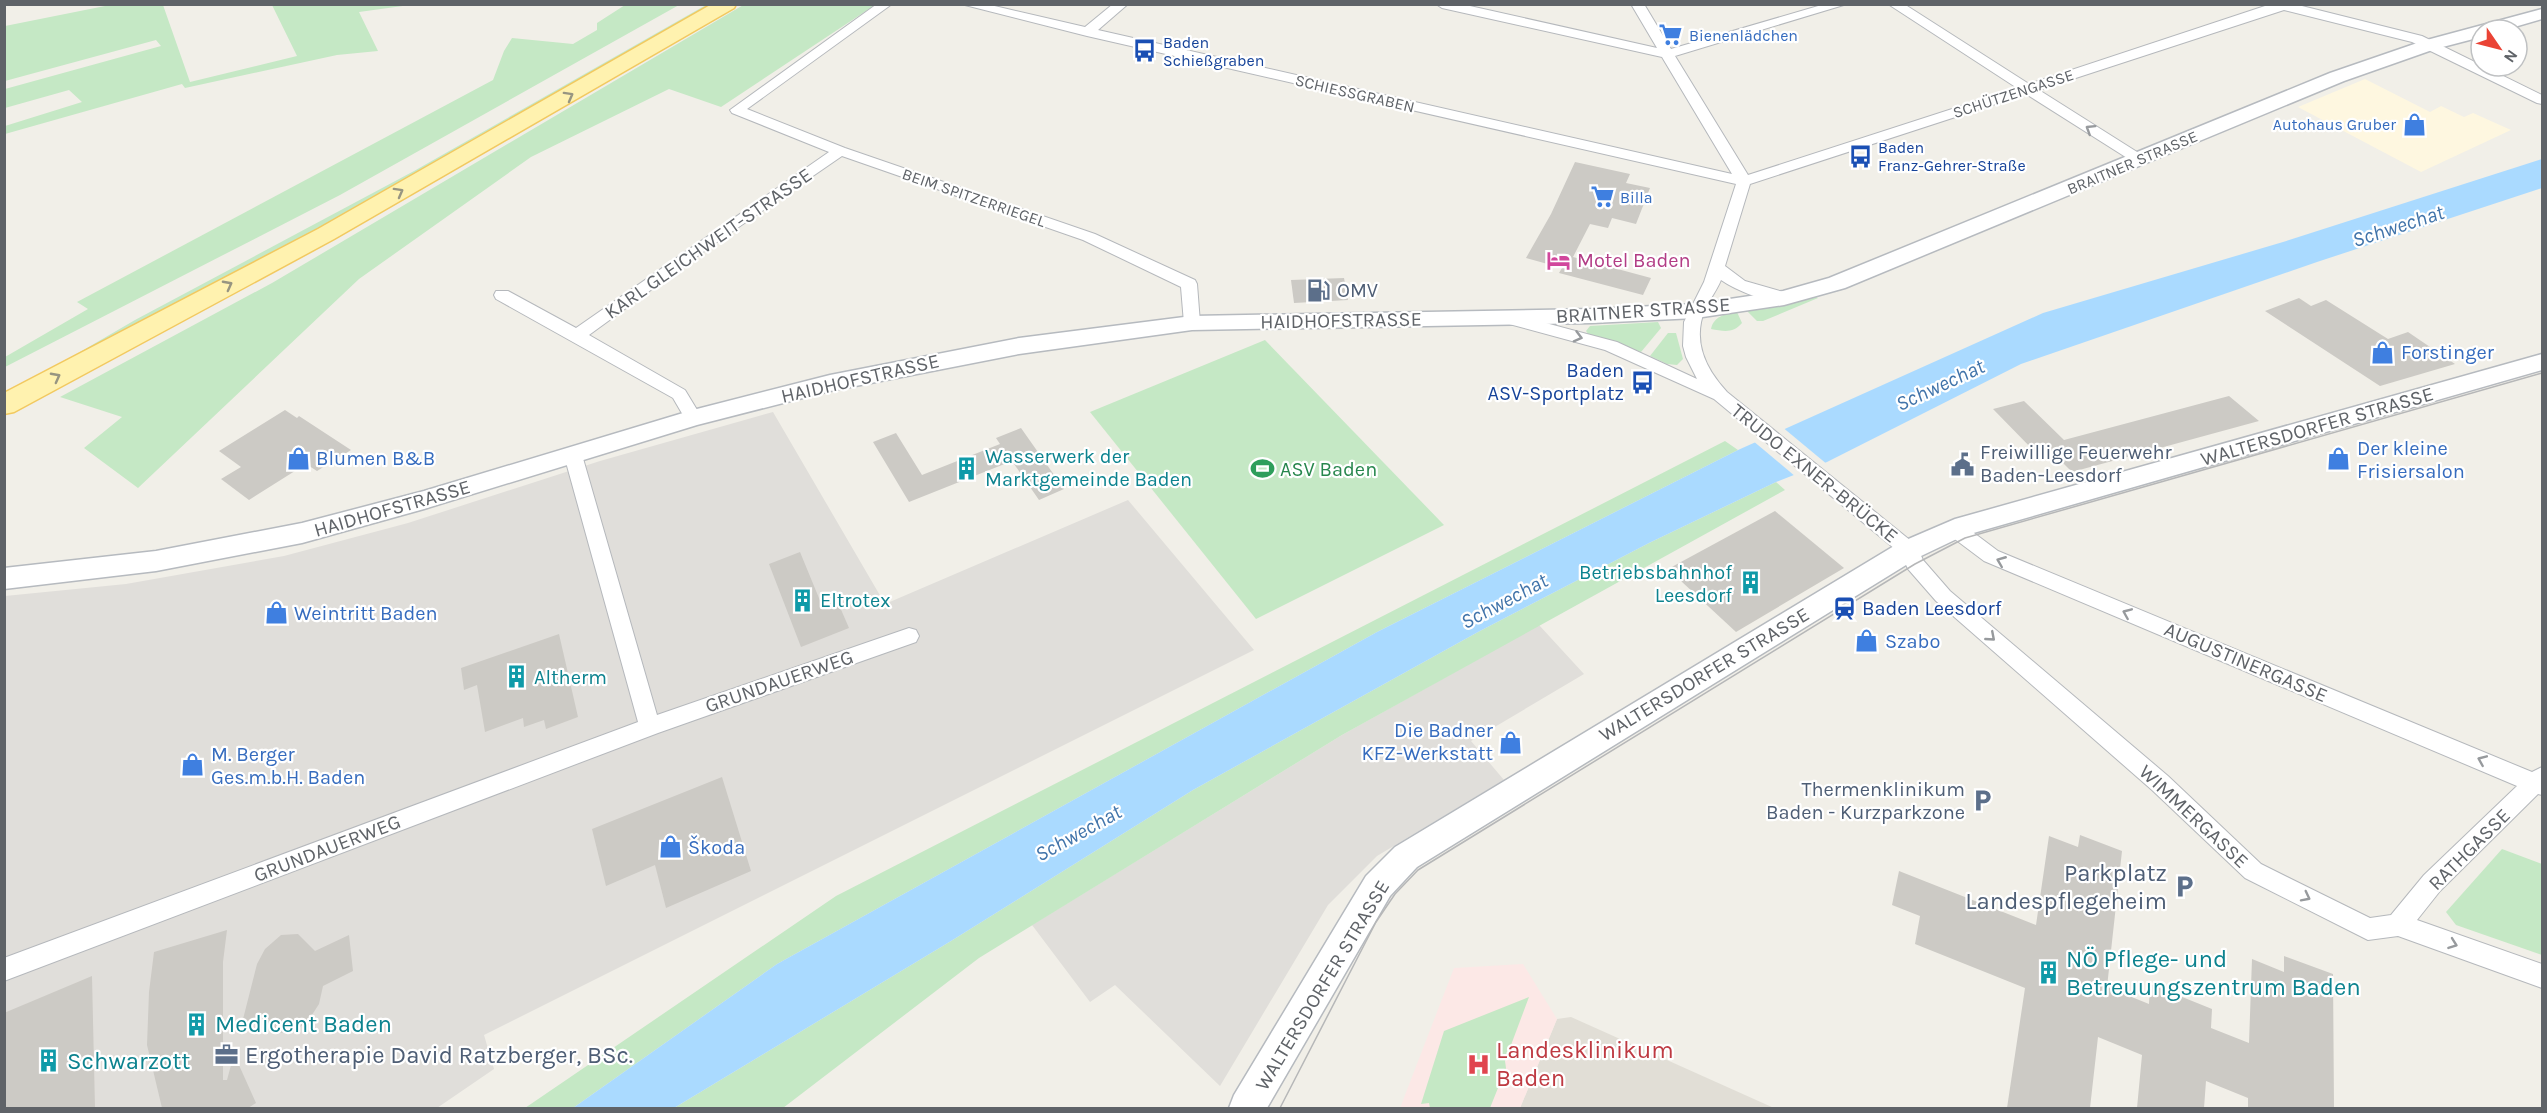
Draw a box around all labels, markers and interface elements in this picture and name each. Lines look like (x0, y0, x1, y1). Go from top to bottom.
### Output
north arrow (2469, 18, 2529, 78)
supermarket icon: Bienenlädchen (1658, 22, 1684, 48)
place label: Bienenlädchen (1689, 26, 1798, 45)
place label: Baden Schießgraben (1163, 33, 1264, 70)
bus stop icon: Baden Schießgraben (1132, 38, 1158, 64)
text: N (2500, 46, 2522, 66)
street label: SCHÜTZENGASSE (1950, 65, 2076, 122)
street label: SCHIESSGRABEN (1293, 70, 1417, 116)
one-way arrow (563, 92, 574, 104)
shop icon: Autohaus Gruber (2401, 111, 2427, 137)
place label: Autohaus Gruber (2273, 115, 2396, 134)
one-way arrow (2086, 125, 2097, 136)
street label: BRAITNER STRASSE (2064, 126, 2200, 199)
place label: Baden Franz-Gehrer-Straße (1878, 138, 2026, 175)
bus stop icon: Baden Franz-Gehrer-Straße (1847, 143, 1873, 169)
street label: KARL GLEICHWEIT-STRASSE (600, 163, 816, 324)
street label: BEIM SPITZERRIEGEL (900, 164, 1048, 231)
supermarket icon: Billa (1589, 184, 1615, 210)
one-way arrow (393, 188, 404, 199)
place label: Billa (1620, 188, 1652, 207)
water label: Schwechat (2349, 200, 2448, 252)
hotel icon: Motel Baden (1546, 247, 1572, 273)
place label: Motel Baden (1577, 249, 1691, 272)
fuel station icon: OMV (1306, 277, 1332, 303)
place label: OMV (1337, 279, 1378, 302)
one-way arrow (222, 281, 233, 292)
street label: BRAITNER STRASSE (1555, 293, 1731, 328)
street label: HAIDHOFSTRASSE (1260, 308, 1422, 333)
one-way arrow (1572, 330, 1583, 342)
shop icon: Forstinger (2370, 339, 2396, 365)
place label: Forstinger (2401, 341, 2495, 364)
street label: HAIDHOFSTRASSE (779, 349, 941, 408)
water label: Schwechat (1892, 354, 1989, 416)
place label: Baden ASV-Sportplatz (1487, 359, 1624, 405)
bus stop icon: Baden ASV-Sportplatz (1629, 369, 1655, 395)
one-way arrow (50, 373, 60, 384)
street label: WALTERSDORFER STRASSE (2198, 382, 2436, 471)
street label: TRUDO EXNER-BRÜCKE (1727, 399, 1903, 548)
place label: Der kleine Frisiersalon (2357, 437, 2465, 483)
place label: Freiwillige Feuerwehr Baden-Leesdorf (1980, 441, 2172, 487)
shop icon: Blumen B&B (285, 445, 311, 471)
place label: Wasserwerk der Marktgemeinde Baden (985, 445, 1192, 491)
shop icon: Der kleine Frisiersalon (2326, 446, 2352, 472)
place label: Blumen B&B (316, 447, 435, 470)
public building icon: Freiwillige Feuerwehr Baden-Leesdorf (1949, 451, 1975, 477)
building icon: Wasserwerk der Marktgemeinde Baden (954, 455, 980, 481)
sports icon: ASV Baden (1249, 456, 1275, 482)
place label: ASV Baden (1280, 458, 1377, 481)
street label: HAIDHOFSTRASSE (311, 475, 473, 542)
one-way arrow (1997, 556, 2008, 568)
place label: Betriebsbahnhof Leesdorf (1579, 561, 1732, 607)
water label: Schwechat (1457, 568, 1552, 634)
building icon: Betriebsbahnhof Leesdorf (1737, 570, 1763, 596)
building icon: Eltrotex (789, 587, 815, 613)
place label: Eltrotex (820, 589, 891, 612)
station icon: Baden Leesdorf (1831, 595, 1857, 621)
place label: Baden Leesdorf (1862, 597, 2002, 620)
shop icon: Weintritt Baden (263, 600, 289, 626)
place label: Weintritt Baden (294, 602, 438, 625)
street label: WALTERSDORFER STRASSE (1595, 602, 1813, 746)
one-way arrow (2122, 608, 2133, 620)
street label: AUGUSTINERGASSE (2161, 618, 2331, 707)
shop icon: Szabo (1854, 628, 1880, 654)
place label: Szabo (1885, 630, 1940, 653)
one-way arrow (1984, 630, 1995, 641)
street label: GRUNDAUERWEG (702, 645, 856, 718)
building icon: Altherm (503, 664, 529, 690)
place label: Altherm (534, 666, 607, 689)
place label: Die Badner KFZ-Werkstatt (1361, 719, 1494, 765)
shop icon: Die Badner KFZ-Werkstatt (1498, 729, 1524, 755)
place label: M. Berger Ges.m.b.H. Baden (211, 743, 365, 789)
shop icon: M. Berger Ges.m.b.H. Baden (180, 752, 206, 778)
one-way arrow (2477, 755, 2488, 767)
street label: WIMMERGASSE (2134, 760, 2253, 873)
place label: Thermenklinikum Baden - Kurzparkzone (1766, 778, 1965, 824)
parking icon: Thermenklinikum Baden - Kurzparkzone (1970, 787, 1996, 813)
water label: Schwechat (1031, 799, 1126, 866)
street label: RATHGASSE (2424, 804, 2515, 895)
street label: GRUNDAUERWEG (251, 810, 404, 887)
shop icon: Škoda (657, 834, 683, 860)
place label: Škoda (688, 835, 745, 859)
place label: Parkplatz Landespflegeheim (1965, 859, 2167, 915)
parking icon: Parkplatz Landespflegeheim (2172, 874, 2198, 900)
street label: WALTERSDORFER STRASSE (1250, 876, 1394, 1094)
one-way arrow (2299, 890, 2310, 902)
one-way arrow (2448, 937, 2458, 950)
place label: NÖ Pflege- und Betreuungszentrum Baden (2066, 945, 2361, 1001)
building icon: NÖ Pflege- und Betreuungszentrum Baden (2035, 960, 2061, 986)
place label: Medicent Baden (215, 1010, 392, 1038)
building icon: Medicent Baden (184, 1011, 210, 1037)
place label: Landesklinikum Baden (1496, 1036, 1674, 1092)
place label: Ergotherapie David Ratzberger, BSc. (245, 1041, 633, 1069)
office icon: Ergotherapie David Ratzberger, BSc. (214, 1042, 240, 1068)
place label: Schwarzott (67, 1047, 190, 1075)
building icon: Schwarzott (36, 1048, 62, 1074)
hospital icon: Landesklinikum Baden (1465, 1051, 1491, 1077)

